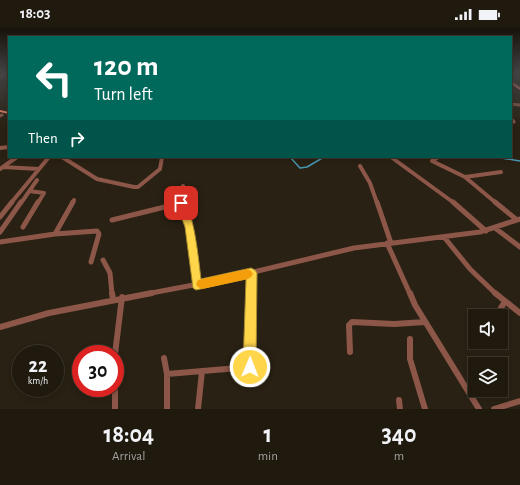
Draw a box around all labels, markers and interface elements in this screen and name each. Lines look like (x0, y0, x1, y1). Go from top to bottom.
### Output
text: 18:03 (20, 6, 51, 21)
icon: left (28, 52, 80, 104)
text: 120 m (94, 53, 159, 81)
text: Turn left (94, 86, 153, 104)
icon: right (66, 128, 88, 150)
text: Then (28, 131, 58, 146)
pin (164, 186, 198, 220)
icon: arrive (170, 192, 192, 214)
map controls (468, 309, 508, 397)
button: sound (468, 309, 508, 349)
speed limit sign: 30 (72, 345, 124, 397)
position arrow (229, 346, 271, 388)
text: 22 (29, 356, 47, 376)
button: layers (468, 357, 508, 397)
text: km/h (28, 376, 48, 386)
text: 18:04 (104, 423, 154, 447)
text: 1 (263, 423, 272, 447)
text: 340 (382, 423, 416, 447)
text: Arrival (112, 450, 146, 463)
text: min (258, 450, 278, 463)
text: m (394, 450, 404, 463)

